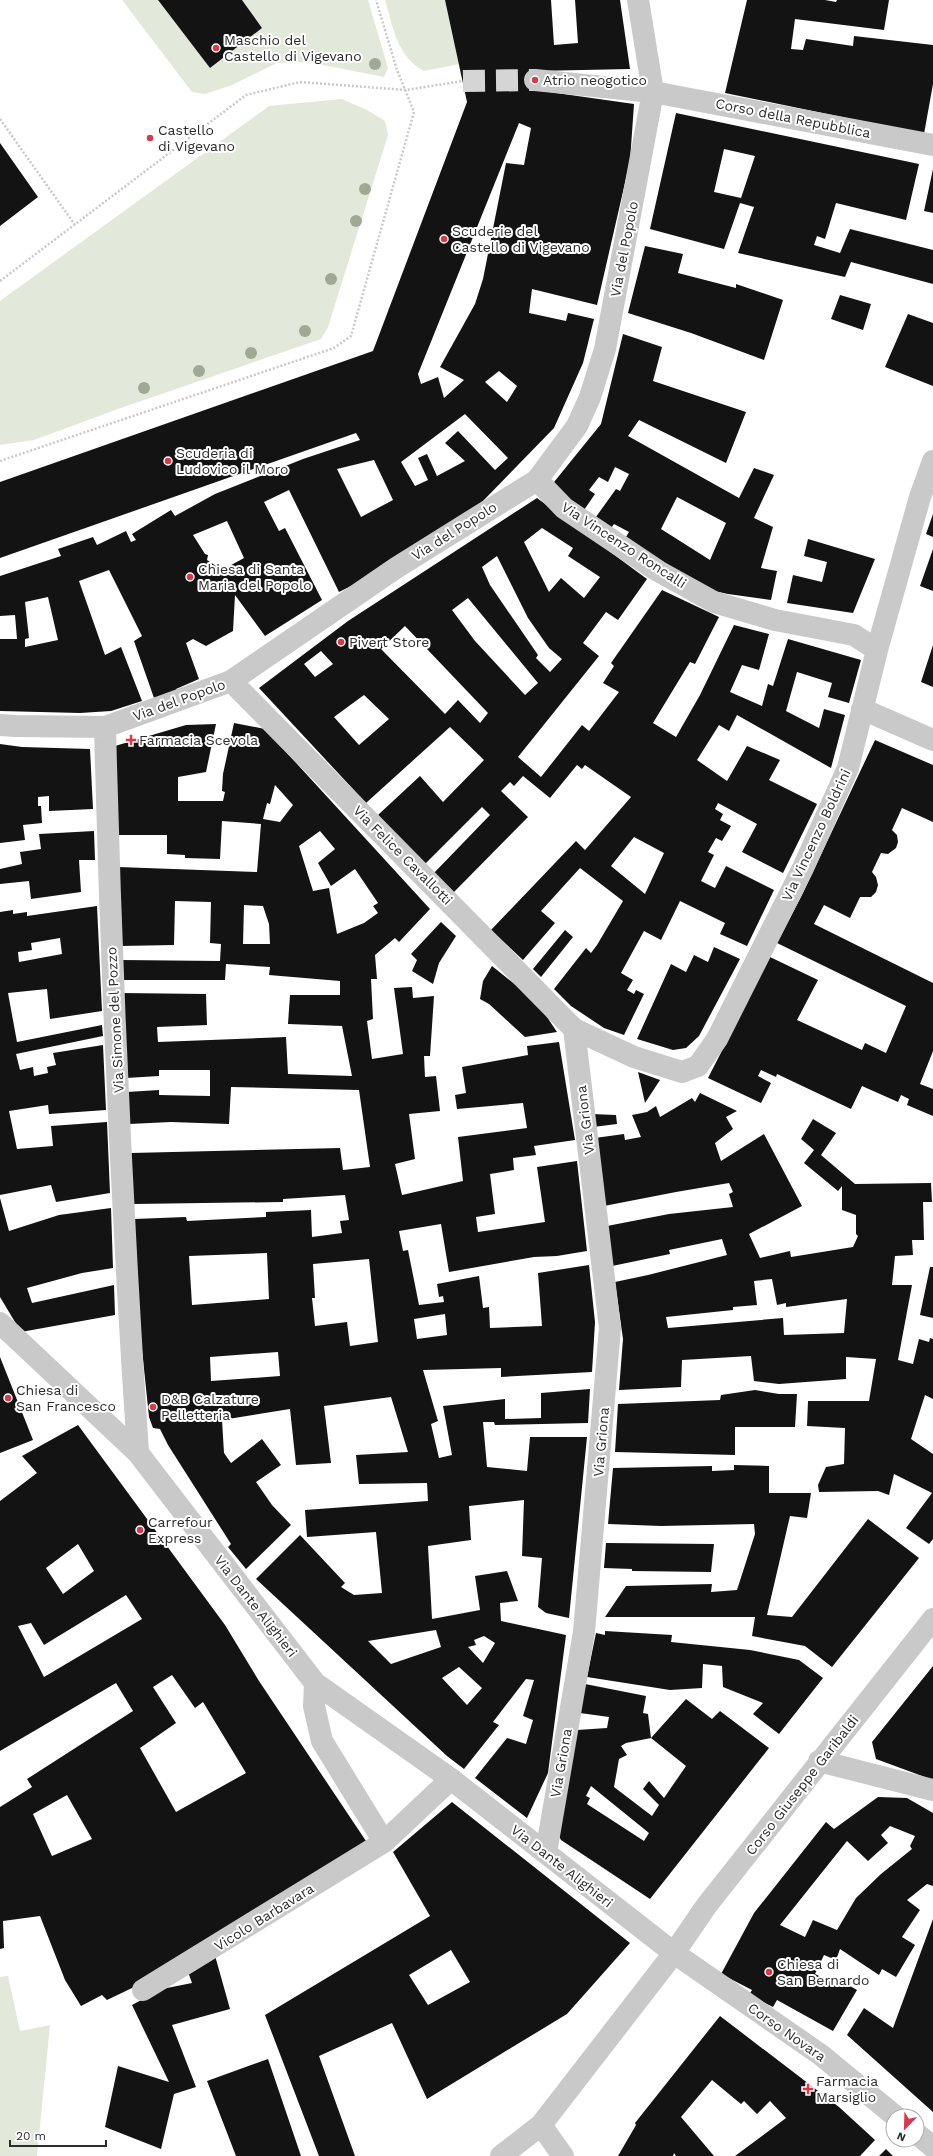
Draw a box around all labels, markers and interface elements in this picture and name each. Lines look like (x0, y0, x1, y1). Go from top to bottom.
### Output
place label: Maschio del Castello di Vigevano (224, 32, 362, 64)
marker: Maschio del Castello di Vigevano (211, 43, 221, 53)
place label: Atrio neogotico (543, 72, 647, 88)
marker: Atrio neogotico (530, 75, 540, 85)
street label: Corso della Repubblica (714, 95, 872, 141)
place label: Castello di Vigevano (158, 122, 235, 154)
marker: Castello di Vigevano (145, 133, 155, 143)
street label: Via del Popolo (607, 200, 641, 298)
place label: Scuderie del Castello di Vigevano (452, 223, 590, 255)
marker: Scuderie del Castello di Vigevano (439, 234, 449, 244)
place label: Scuderia di Ludovico il Moro (176, 445, 288, 477)
marker: Scuderia di Ludovico il Moro (163, 456, 173, 466)
street label: Via del Popolo (409, 498, 499, 564)
street label: Via Vincenzo Roncalli (559, 499, 689, 591)
place label: Chiesa di Santa Maria del Popolo (198, 561, 312, 593)
marker: Chiesa di Santa Maria del Popolo (185, 572, 195, 582)
place label: Pivert Store (349, 634, 429, 650)
marker: Pivert Store (336, 637, 346, 647)
street label: Via del Popolo (131, 676, 227, 724)
place label: Farmacia Scevola (139, 732, 258, 748)
marker: Farmacia Scevola (126, 735, 136, 745)
street label: Via Vincenzo Boldrini (778, 766, 854, 904)
street label: Via Felice Cavallotti (350, 802, 456, 908)
street label: Via Simone del Pozzo (103, 946, 127, 1094)
street label: Via Griona (573, 1084, 597, 1156)
place label: Chiesa di San Francesco (16, 1382, 116, 1414)
place label: D&B Calzature Pelletteria (161, 1391, 259, 1423)
marker: Chiesa di San Francesco (3, 1393, 13, 1403)
marker: D&B Calzature Pelletteria (148, 1402, 158, 1412)
street label: Via Griona (590, 1406, 612, 1477)
place label: Carrefour Express (148, 1514, 213, 1546)
marker: Carrefour Express (135, 1525, 145, 1535)
street label: Via Dante Alighieri (211, 1552, 301, 1660)
street label: Corso Giuseppe Garibaldi (742, 1712, 862, 1858)
street label: Via Griona (547, 1727, 575, 1799)
street label: Via Dante Alighieri (508, 1821, 616, 1911)
street label: Vicolo Barbavara (211, 1880, 317, 1954)
place label: Chiesa di San Bernardo (777, 1956, 869, 1988)
marker: Chiesa di San Bernardo (764, 1967, 774, 1977)
street label: Corso Novara (745, 1999, 829, 2065)
place label: Farmacia Marsiglio (816, 2073, 878, 2105)
marker: Farmacia Marsiglio (803, 2084, 813, 2094)
north arrow (885, 2108, 925, 2148)
scale bar (10, 2122, 106, 2148)
text: 20 m (16, 2129, 46, 2143)
text: N (895, 2129, 908, 2144)

